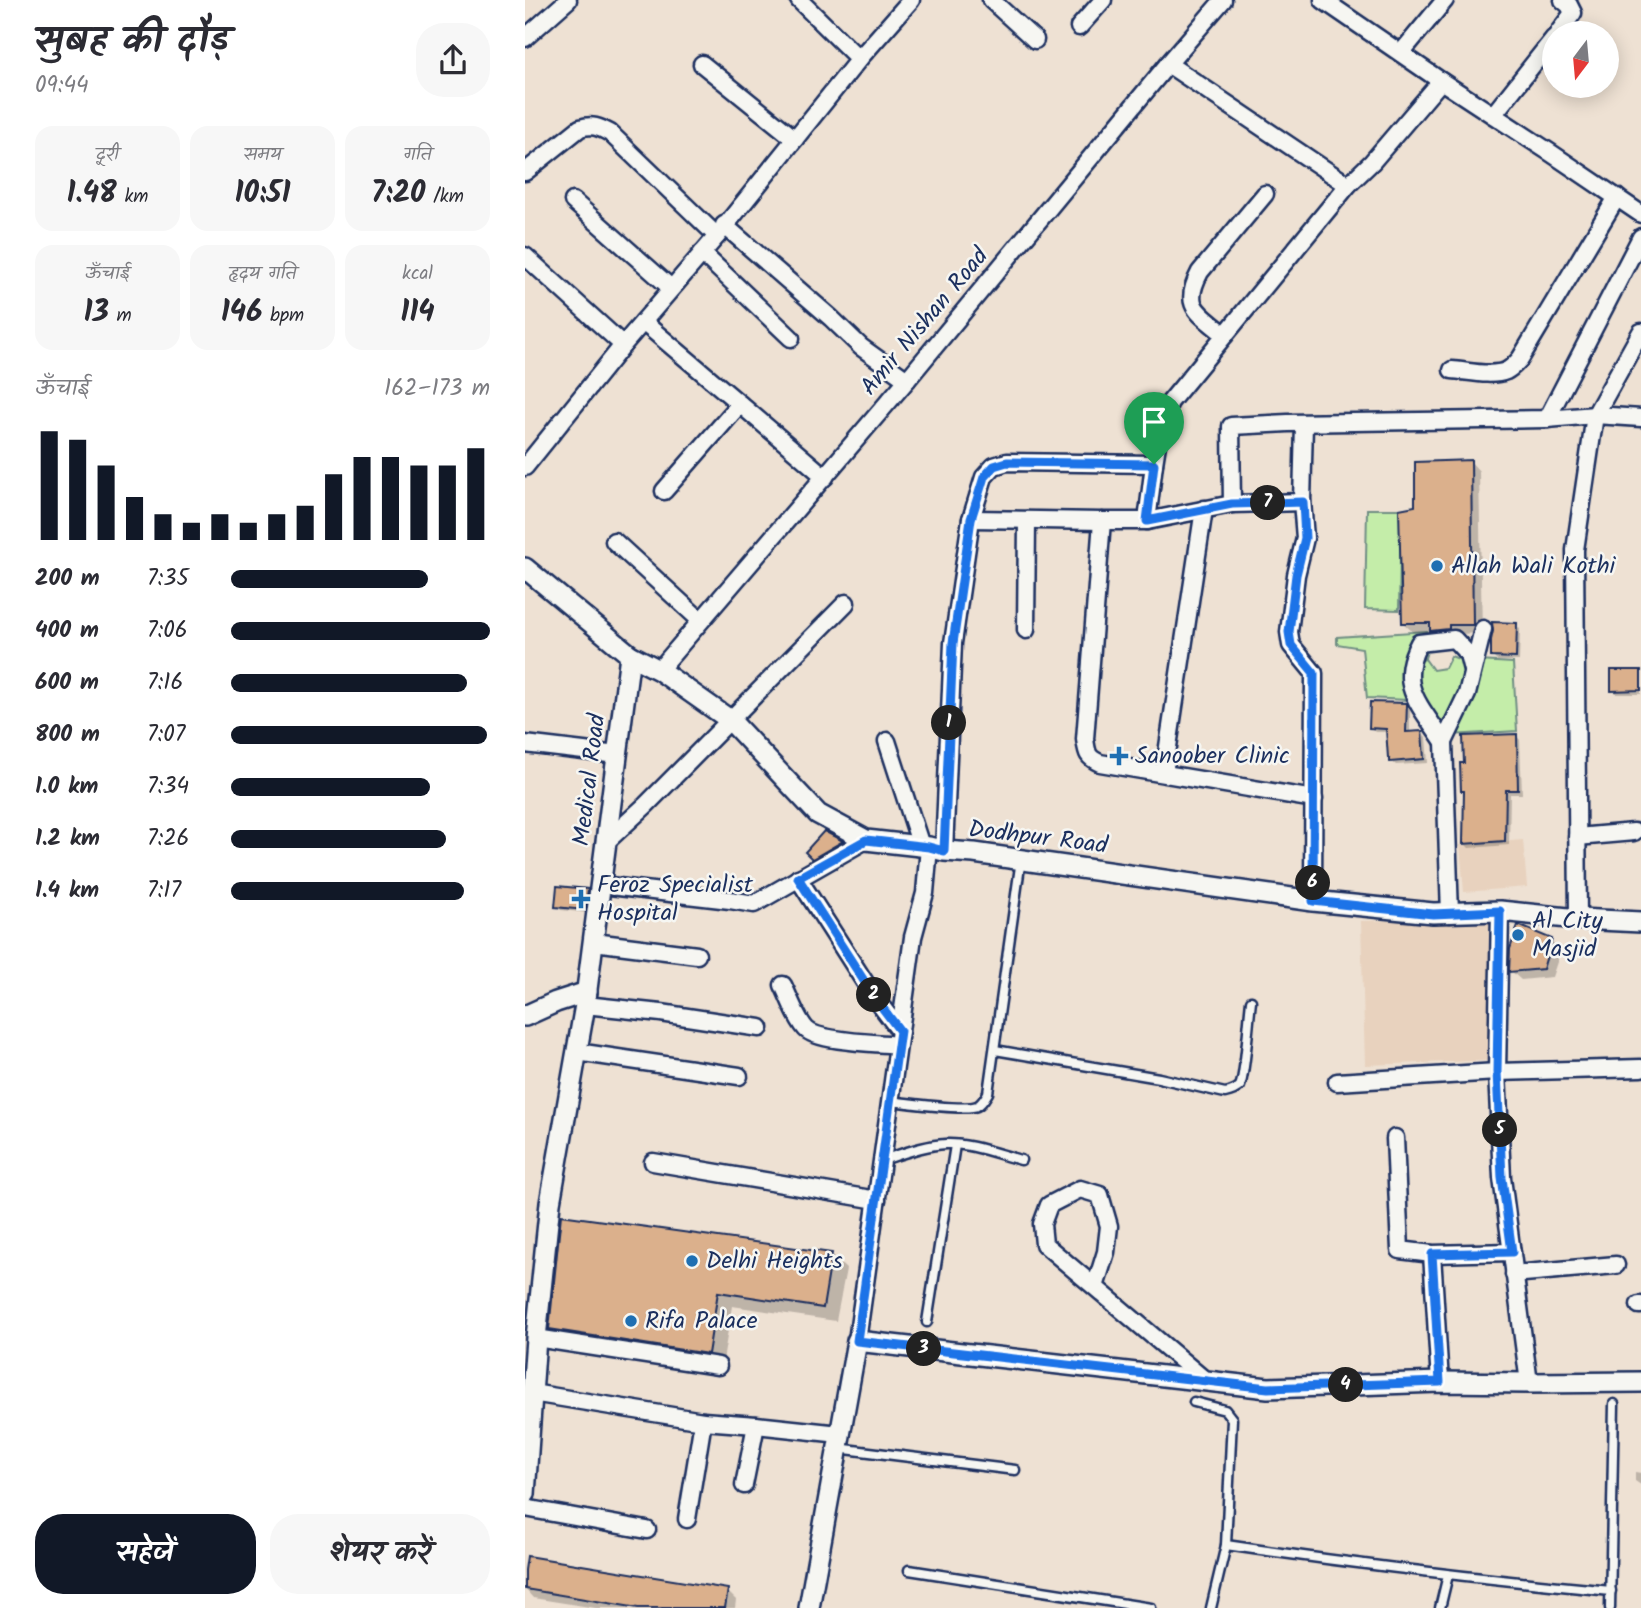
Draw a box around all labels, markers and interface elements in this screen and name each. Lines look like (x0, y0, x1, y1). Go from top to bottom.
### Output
text: सुबह की दौड़ (35, 12, 229, 72)
north arrow (1542, 21, 1619, 98)
map controls (1542, 21, 1619, 98)
button: share (416, 23, 490, 97)
text: 09:44 (35, 68, 89, 104)
text: दूरी (96, 140, 119, 170)
text: समय (243, 140, 282, 170)
text: गति (403, 140, 432, 170)
text: 1.48 (67, 170, 117, 218)
text: 10:51 (234, 170, 291, 218)
text: 7:20 (371, 170, 426, 218)
text: km (117, 182, 148, 212)
text: /km (426, 182, 464, 212)
street label: Amir Nishan Road (851, 238, 1000, 405)
text: ऊँचाई (85, 259, 130, 289)
text: हृदय गति (229, 259, 296, 289)
text: kcal (402, 259, 433, 289)
text: 13 (83, 289, 109, 337)
text: 146 (221, 289, 262, 337)
text: 114 (400, 289, 435, 337)
text: m (109, 301, 132, 331)
text: bpm (262, 301, 304, 331)
text: ऊँचाई (35, 371, 90, 407)
text: 162–173 m (384, 371, 490, 407)
pin (1124, 392, 1184, 464)
icon: arrive (1135, 403, 1173, 441)
pin: 7 (1251, 486, 1285, 520)
text: 7 (1263, 487, 1272, 517)
place label: Allah Wali Kothi (1451, 547, 1617, 586)
marker: Allah Wali Kothi (1429, 558, 1445, 574)
text: 200 m (35, 561, 100, 597)
text: 7:35 (147, 561, 189, 597)
text: 400 m (35, 613, 99, 649)
text: 7:06 (147, 613, 188, 649)
text: 600 m (35, 665, 99, 701)
text: 7:16 (147, 665, 183, 701)
pin: 1 (931, 706, 967, 740)
text: 1 (946, 707, 951, 737)
street label: Medical Road (563, 711, 618, 848)
text: 800 m (35, 717, 100, 753)
text: 7:07 (147, 717, 185, 753)
place label: Sanoober Clinic (1135, 737, 1290, 776)
marker: Sanoober Clinic (1109, 746, 1129, 766)
text: 1.0 km (35, 769, 98, 805)
text: 7:34 (147, 769, 189, 805)
street label: Dodhpur Road (966, 810, 1111, 866)
text: 1.2 km (35, 821, 100, 857)
text: 7:26 (147, 821, 189, 857)
place label: Feroz Specialist Hospital (597, 866, 754, 933)
pin: 6 (1295, 866, 1331, 900)
text: 6 (1307, 867, 1318, 897)
text: 1.4 km (35, 873, 99, 909)
text: 7:17 (147, 873, 181, 909)
marker: Feroz Specialist Hospital (571, 889, 591, 909)
place label: Al City Masjid (1532, 902, 1603, 969)
marker: Al City Masjid (1510, 927, 1526, 943)
pin: 2 (857, 978, 891, 1012)
text: 2 (868, 979, 879, 1009)
pin: 5 (1483, 1112, 1517, 1148)
text: 5 (1495, 1114, 1504, 1144)
place label: Delhi Heights (706, 1242, 843, 1281)
marker: Delhi Heights (684, 1253, 700, 1269)
place label: Rifa Palace (645, 1302, 758, 1341)
marker: Rifa Palace (623, 1313, 639, 1329)
pin: 3 (907, 1332, 941, 1366)
text: 3 (918, 1333, 929, 1363)
pin: 4 (1329, 1368, 1363, 1402)
text: 4 (1340, 1369, 1351, 1399)
button: सहेजें (35, 1514, 256, 1594)
button: शेयर करें (270, 1514, 490, 1594)

